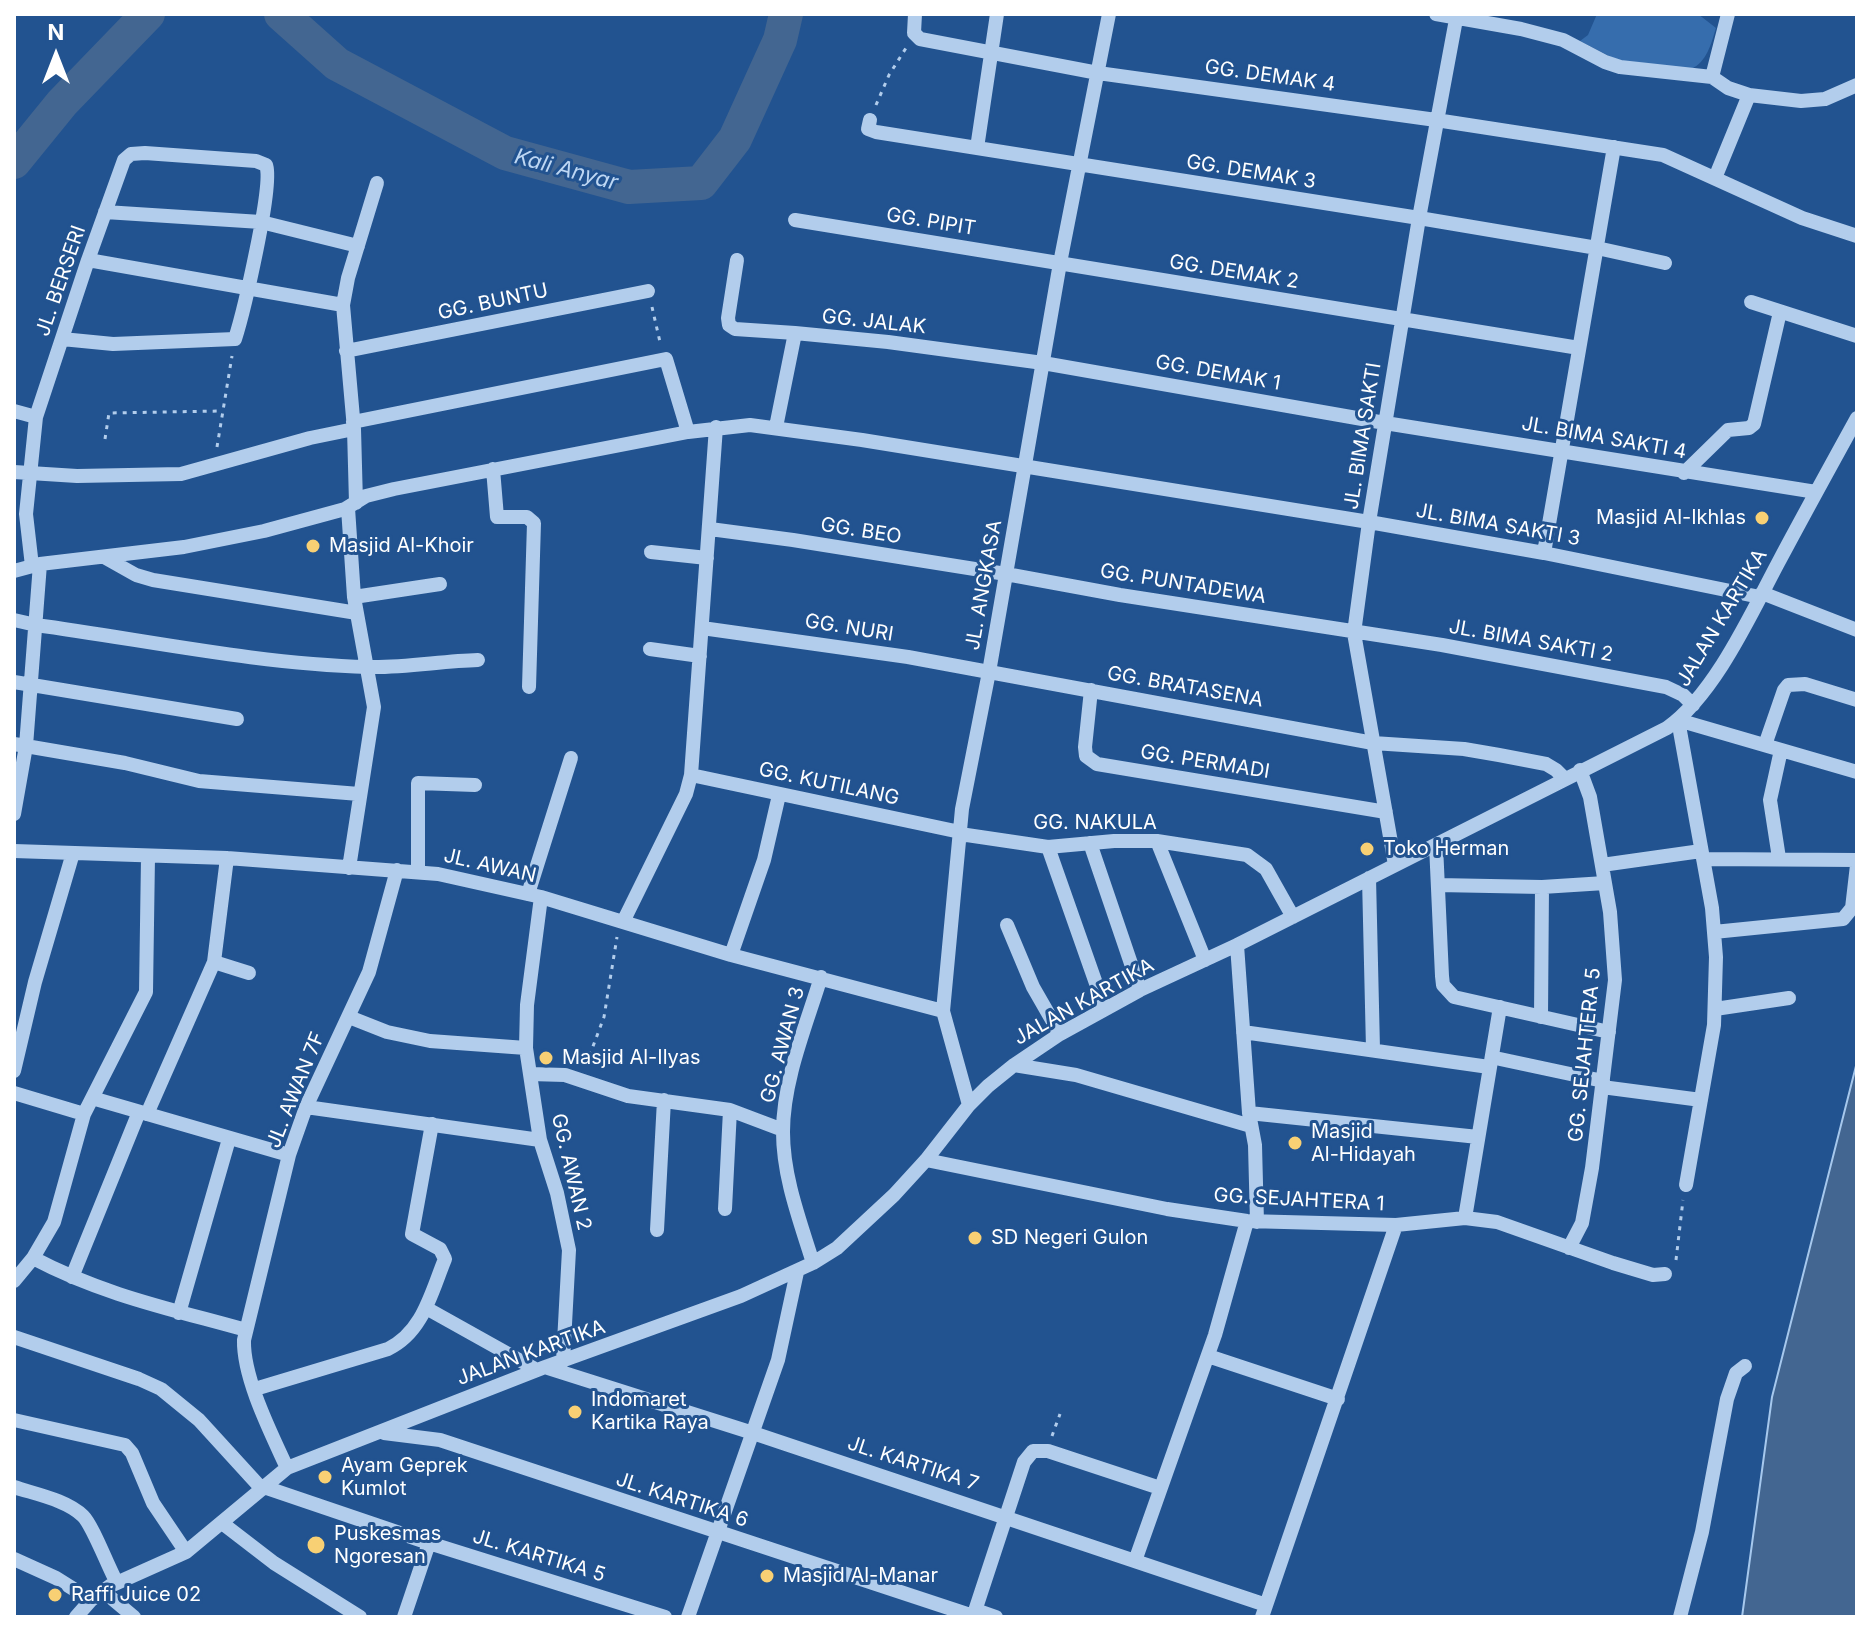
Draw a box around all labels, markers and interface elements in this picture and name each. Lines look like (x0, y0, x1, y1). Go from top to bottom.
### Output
north arrow (16, 16, 96, 96)
text: N (48, 19, 64, 45)
street label: GG. DEMAK 4 (1203, 55, 1337, 97)
water label: Kali Anyar (511, 144, 621, 196)
street label: GG. DEMAK 3 (1184, 150, 1318, 194)
street label: GG. PIPIT (884, 203, 978, 241)
street label: JL. BERSERI (31, 223, 91, 339)
street label: GG. DEMAK 2 (1168, 250, 1300, 294)
street label: GG. BUNTU (436, 279, 550, 325)
street label: GG. JALAK (821, 305, 927, 339)
street label: GG. DEMAK 1 (1154, 350, 1282, 396)
street label: JL. BIMA SAKTI (1340, 361, 1386, 511)
street label: JL. BIMA SAKTI 4 (1520, 412, 1688, 464)
street label: JL. BIMA SAKTI 3 (1414, 499, 1582, 551)
place label: Masjid Al-Ikhlas (1596, 506, 1746, 530)
marker: Masjid Al-Ikhlas (1753, 509, 1771, 527)
street label: GG. BEO (819, 513, 903, 549)
street label: JL. ANGKASA (961, 518, 1007, 652)
place label: Masjid Al-Khoir (329, 534, 474, 558)
marker: Masjid Al-Khoir (304, 537, 322, 555)
street label: JALAN KARTIKA (1671, 545, 1773, 691)
street label: GG. PUNTADEWA (1098, 559, 1268, 609)
street label: GG. NURI (803, 609, 895, 647)
street label: JL. BIMA SAKTI 2 (1447, 615, 1615, 667)
street label: GG. BRATASENA (1105, 661, 1265, 713)
street label: GG. PERMADI (1139, 740, 1271, 784)
street label: GG. KUTILANG (757, 757, 901, 811)
street label: GG. NAKULA (1033, 811, 1157, 835)
place label: Toko Herman (1383, 837, 1509, 861)
marker: Toko Herman (1358, 840, 1376, 858)
street label: JL. AWAN (441, 844, 539, 888)
street label: JALAN KARTIKA (1010, 954, 1158, 1050)
street label: GG. SEJAHTERA 5 (1564, 967, 1606, 1143)
street label: GG. AWAN 3 (756, 984, 810, 1106)
street label: JL. AWAN 7F (262, 1028, 330, 1152)
place label: Masjid Al-Ilyas (562, 1046, 700, 1070)
marker: Masjid Al-Ilyas (537, 1049, 555, 1067)
street label: GG. AWAN 2 (546, 1111, 596, 1233)
place label: Masjid Al-Hidayah (1311, 1120, 1416, 1167)
marker: Masjid Al-Hidayah (1286, 1134, 1304, 1152)
street label: GG. SEJAHTERA 1 (1213, 1184, 1385, 1216)
place label: SD Negeri Gulon (991, 1226, 1148, 1250)
marker: SD Negeri Gulon (966, 1229, 984, 1247)
street label: JALAN KARTIKA (453, 1315, 609, 1391)
place label: Indomaret Kartika Raya (591, 1388, 709, 1435)
marker: Indomaret Kartika Raya (566, 1403, 584, 1421)
street label: JL. KARTIKA 7 (844, 1431, 982, 1497)
place label: Ayam Geprek Kumlot (341, 1454, 468, 1501)
street label: JL. KARTIKA 6 (613, 1467, 751, 1533)
marker: Ayam Geprek Kumlot (316, 1468, 334, 1486)
place label: Puskesmas Ngoresan (334, 1522, 441, 1569)
street label: JL. KARTIKA 5 (470, 1524, 608, 1588)
marker: Puskesmas Ngoresan (305, 1534, 327, 1556)
place label: Masjid Al-Manar (783, 1564, 938, 1588)
marker: Masjid Al-Manar (758, 1567, 776, 1585)
place label: Raffi Juice 02 (71, 1583, 201, 1607)
marker: Raffi Juice 02 (46, 1586, 64, 1604)

